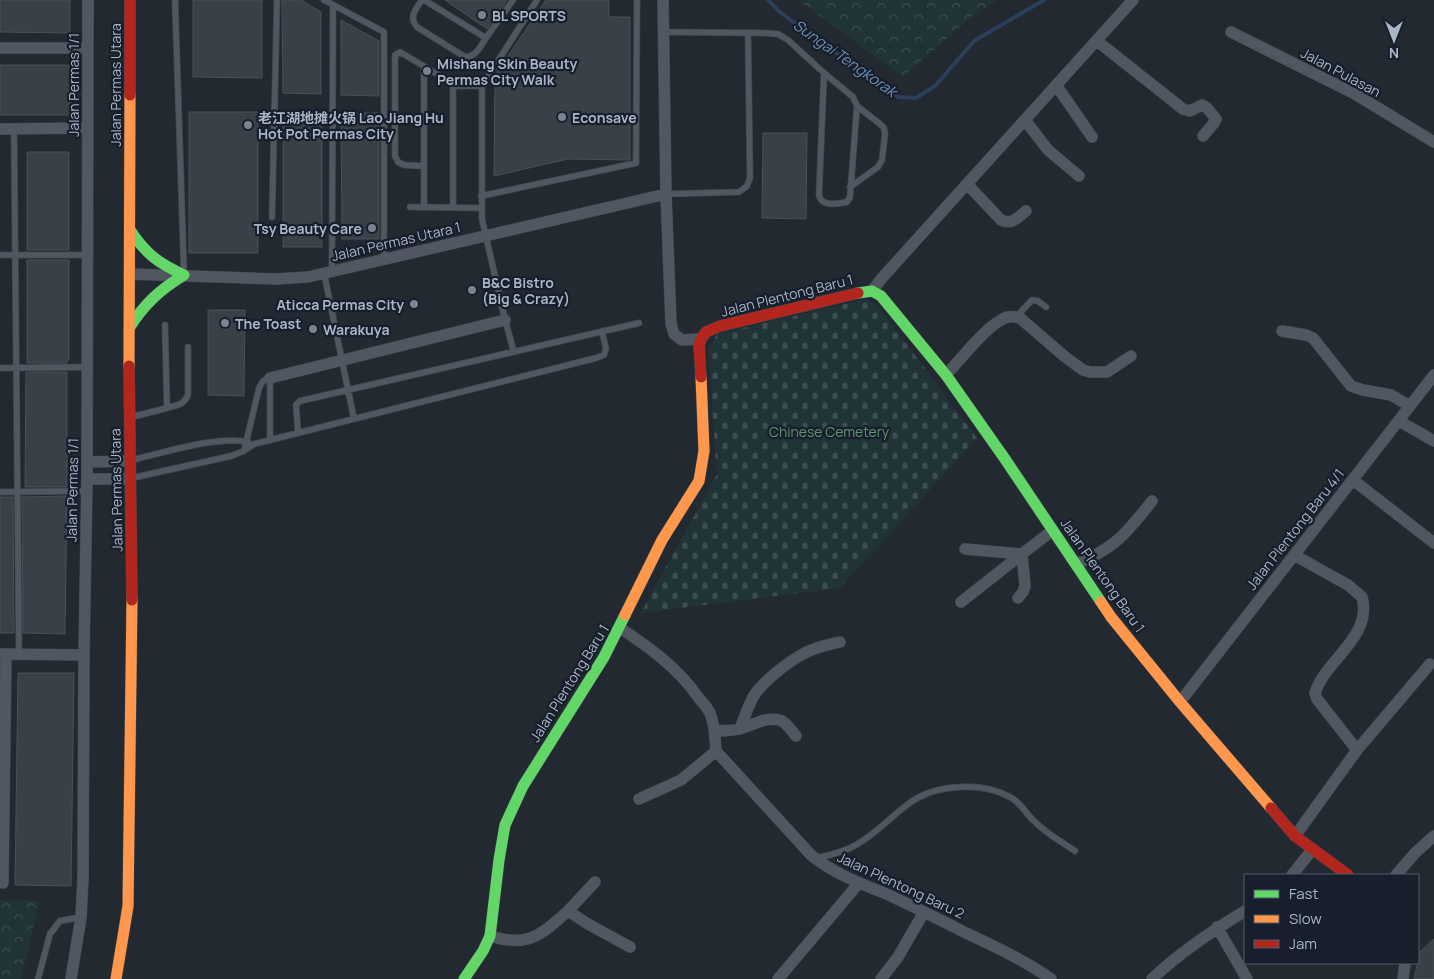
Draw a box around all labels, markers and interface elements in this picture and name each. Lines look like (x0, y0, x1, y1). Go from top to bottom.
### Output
place label: BL SPORTS (492, 6, 566, 25)
marker: BL SPORTS (476, 9, 488, 21)
water label: Sungai Tengkorak (789, 14, 903, 103)
north arrow (1369, 15, 1419, 65)
street label: Jalan Permas Utara (106, 23, 125, 147)
street label: Jalan Permas 1/1 (64, 33, 83, 137)
street label: Jalan Pulasan (1298, 43, 1384, 101)
text: N (1389, 44, 1399, 63)
place label: Mishang Skin Beauty Permas City Walk (437, 54, 577, 89)
marker: Mishang Skin Beauty Permas City Walk (421, 65, 433, 77)
place label: 老江湖地摊火锅 Lao Jiang Hu Hot Pot Permas City (258, 108, 444, 143)
place label: Econsave (572, 108, 637, 127)
marker: Econsave (556, 111, 568, 123)
marker: 老江湖地摊火锅 Lao Jiang Hu Hot Pot Permas City (242, 119, 254, 131)
street label: Jalan Permas Utara 1 (330, 217, 462, 265)
place label: Tsy Beauty Care (254, 219, 362, 238)
marker: Tsy Beauty Care (366, 222, 378, 234)
street label: Jalan Plentong Baru 1 (719, 269, 855, 321)
place label: B&C Bistro (Big & Crazy) (482, 273, 570, 308)
marker: B&C Bistro (Big & Crazy) (466, 284, 478, 296)
place label: Aticca Permas City (276, 295, 404, 314)
marker: Aticca Permas City (408, 298, 420, 310)
place label: The Toast (235, 314, 301, 333)
marker: The Toast (219, 317, 231, 329)
place label: Warakuya (323, 320, 389, 339)
marker: Warakuya (307, 323, 319, 335)
park label: Chinese Cemetery (769, 422, 890, 441)
street label: Jalan Permas Utara (105, 428, 127, 552)
street label: Jalan Permas 1/1 (62, 438, 82, 542)
street label: Jalan Plentong Baru 4/1 (1242, 464, 1348, 594)
street label: Jalan Plentong Baru 1 (1056, 514, 1150, 636)
street label: Jalan Plentong Baru 1 (525, 621, 613, 745)
street label: Jalan Plentong Baru 2 (834, 847, 968, 923)
legend (1244, 874, 1419, 964)
text: Fast (1289, 883, 1318, 904)
text: Slow (1289, 908, 1322, 929)
text: Jam (1289, 933, 1317, 954)

